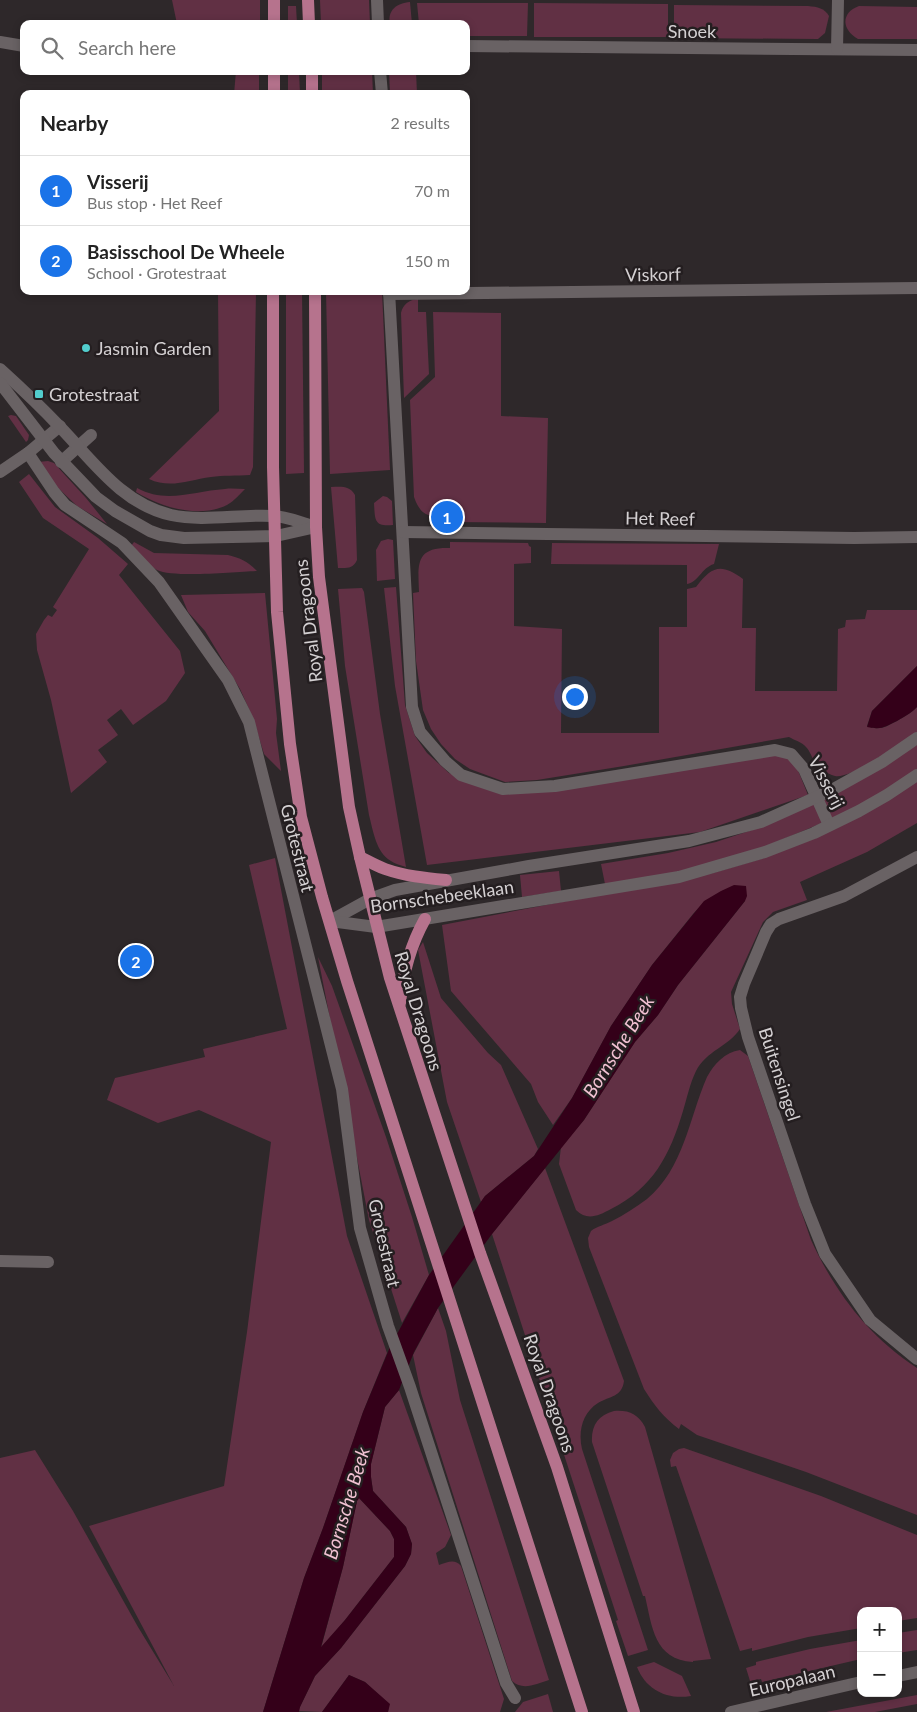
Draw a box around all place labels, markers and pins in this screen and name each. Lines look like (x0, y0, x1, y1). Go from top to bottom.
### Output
place label: Jasmin Garden (96, 337, 212, 359)
marker: Jasmin Garden (80, 342, 92, 354)
place label: Grotestraat (49, 383, 140, 405)
marker: Grotestraat (33, 388, 45, 400)
pin: 1 (431, 498, 463, 536)
pin: 2 (120, 942, 152, 980)

